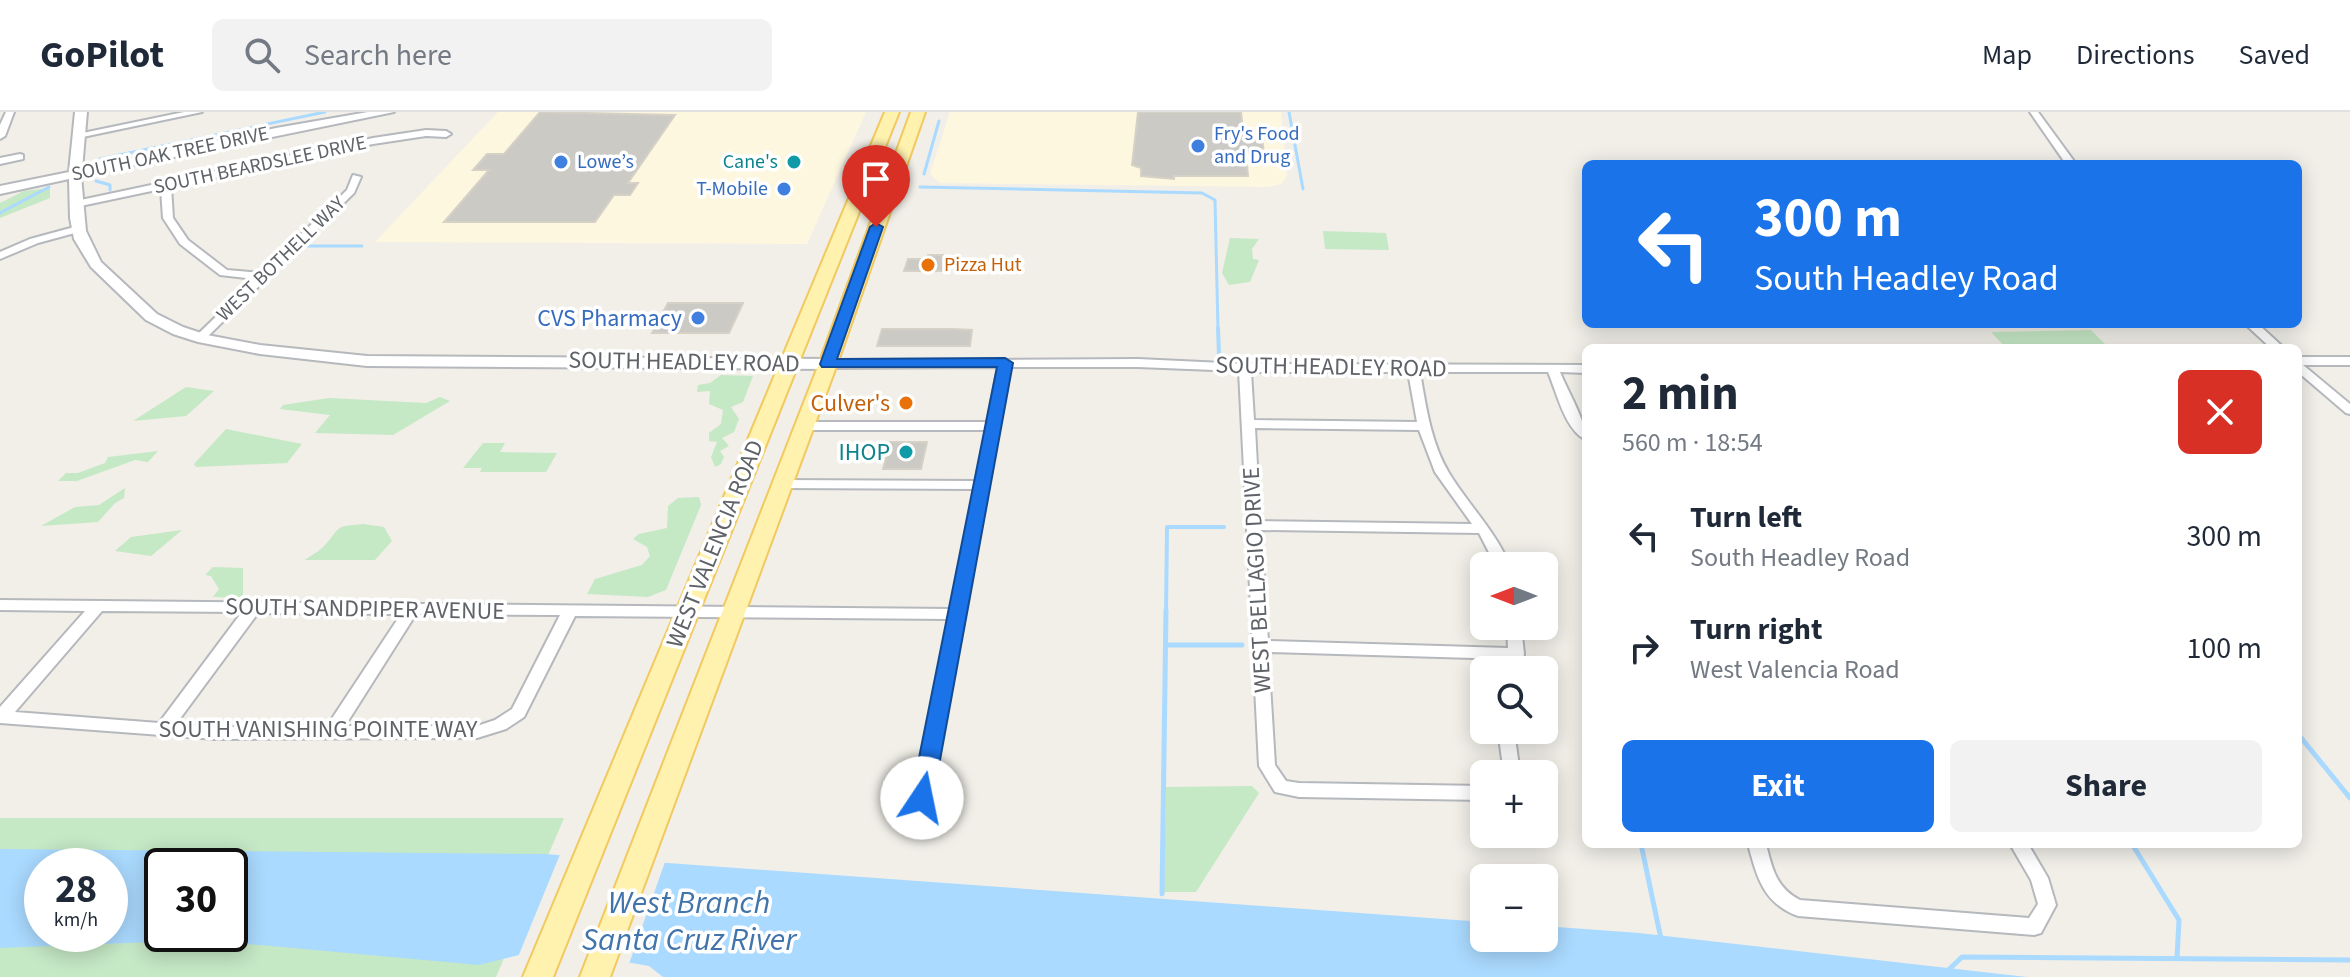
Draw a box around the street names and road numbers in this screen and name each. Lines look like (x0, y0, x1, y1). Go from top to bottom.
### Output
street label: SOUTH OAK TREE DRIVE (69, 119, 271, 189)
street label: SOUTH BEARDSLEE DRIVE (151, 129, 369, 201)
street label: WEST BOTHELL WAY (210, 190, 352, 328)
street label: SOUTH HEADLEY ROAD (568, 342, 800, 382)
street label: SOUTH HEADLEY ROAD (1215, 347, 1447, 387)
street label: WEST VALENCIA ROAD (657, 435, 773, 653)
street label: WEST BELLAGIO DRIVE (1234, 466, 1280, 694)
street label: SOUTH SANDPIPER AVENUE (225, 589, 505, 629)
street label: SOUTH VANISHING POINTE WAY (158, 712, 478, 747)

